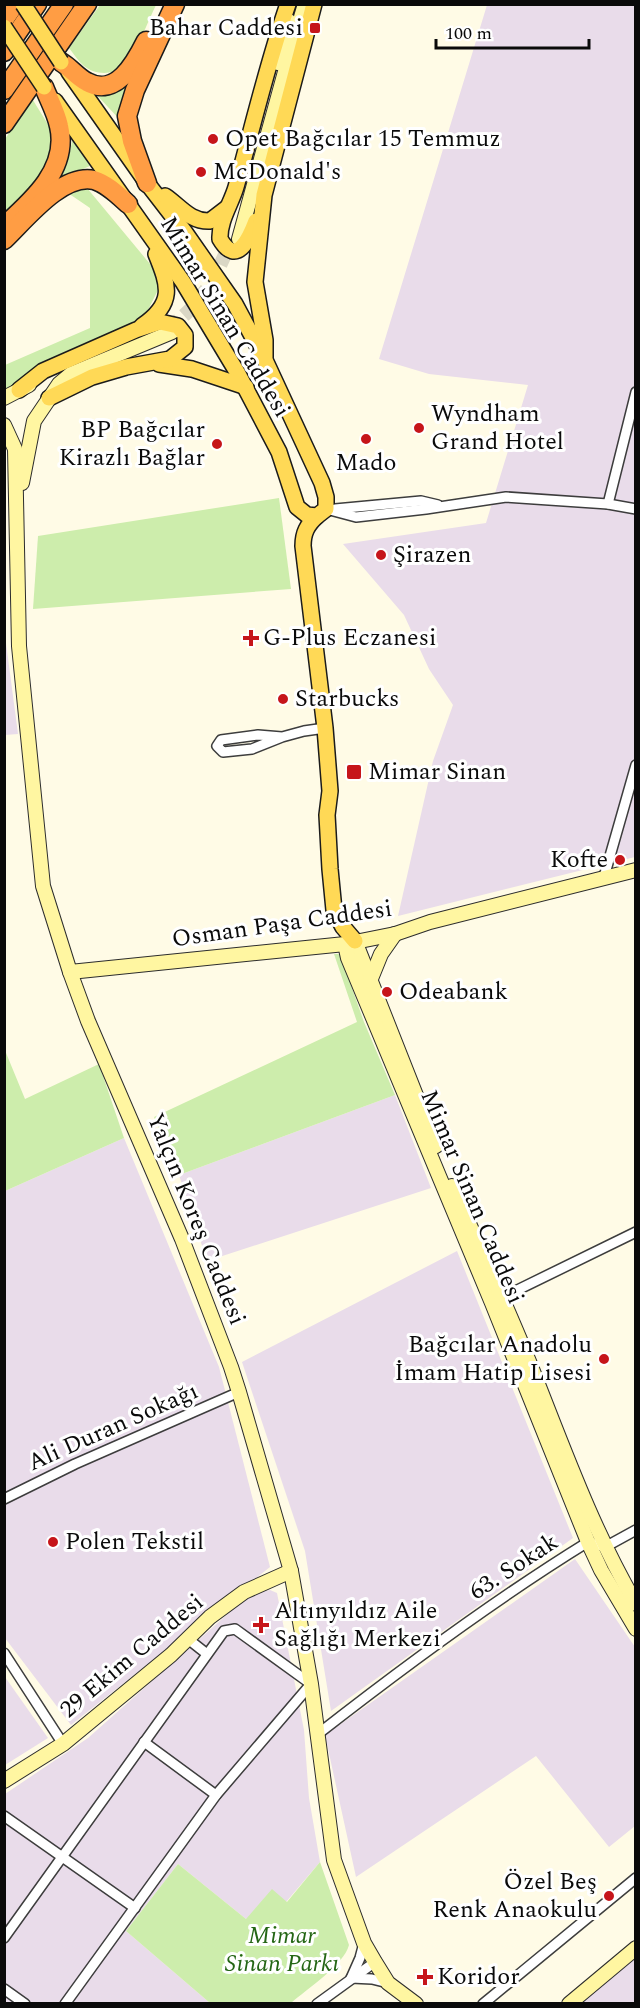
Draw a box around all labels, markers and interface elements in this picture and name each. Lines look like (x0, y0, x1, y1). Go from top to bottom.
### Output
place label: Bahar Caddesi (149, 10, 303, 46)
scale bar (436, 12, 589, 50)
text: 100 m (445, 20, 492, 47)
marker: Bahar Caddesi (308, 21, 322, 35)
place label: Opet Bağcılar 15 Temmuz (225, 121, 501, 157)
marker: Opet Bağcılar 15 Temmuz (206, 132, 220, 146)
place label: McDonald's (213, 154, 341, 190)
marker: McDonald's (194, 165, 208, 179)
street label: Mimar Sinan Caddesi (150, 209, 300, 425)
place label: Wyndham Grand Hotel (431, 396, 564, 460)
place label: BP Bağcılar Kirazlı Bağlar (59, 412, 205, 476)
marker: Wyndham Grand Hotel (412, 421, 426, 435)
marker: Mado (359, 432, 373, 446)
marker: BP Bağcılar Kirazlı Bağlar (210, 437, 224, 451)
place label: Mado (335, 445, 397, 481)
place label: Şirazen (393, 537, 471, 573)
marker: Şirazen (374, 548, 388, 562)
place label: G-Plus Eczanesi (263, 620, 437, 656)
marker: G-Plus Eczanesi (244, 631, 258, 645)
place label: Starbucks (295, 681, 399, 717)
marker: Starbucks (276, 692, 290, 706)
place label: Mimar Sinan (368, 754, 506, 790)
marker: Mimar Sinan (345, 763, 363, 781)
place label: Kofte (550, 842, 608, 878)
marker: Kofte (613, 853, 627, 867)
street label: Osman Paşa Caddesi (170, 891, 394, 957)
place label: Odeabank (399, 974, 508, 1010)
marker: Odeabank (380, 985, 394, 999)
street label: Mimar Sinan Caddesi (411, 1084, 533, 1310)
street label: Yalçın Koreş Caddesi (137, 1108, 255, 1330)
place label: Bağcılar Anadolu İmam Hatip Lisesi (394, 1327, 592, 1391)
marker: Bağcılar Anadolu İmam Hatip Lisesi (597, 1352, 611, 1366)
street label: Ali Duran Sokağı (22, 1373, 204, 1481)
place label: Polen Tekstil (65, 1524, 204, 1560)
street label: 63. Sokak (462, 1525, 566, 1609)
marker: Polen Tekstil (46, 1535, 60, 1549)
street label: 29 Ekim Caddesi (52, 1585, 212, 1727)
place label: Altınyıldız Aile Sağlığı Merkezi (274, 1593, 441, 1657)
marker: Altınyıldız Aile Sağlığı Merkezi (252, 1616, 270, 1634)
place label: Özel Beş Renk Anaokulu (432, 1864, 597, 1928)
marker: Özel Beş Renk Anaokulu (602, 1889, 616, 1903)
park label: Mimar Sinan Parkı (225, 1918, 339, 1982)
place label: Koridor (437, 1959, 520, 1995)
marker: Koridor (418, 1970, 432, 1984)

